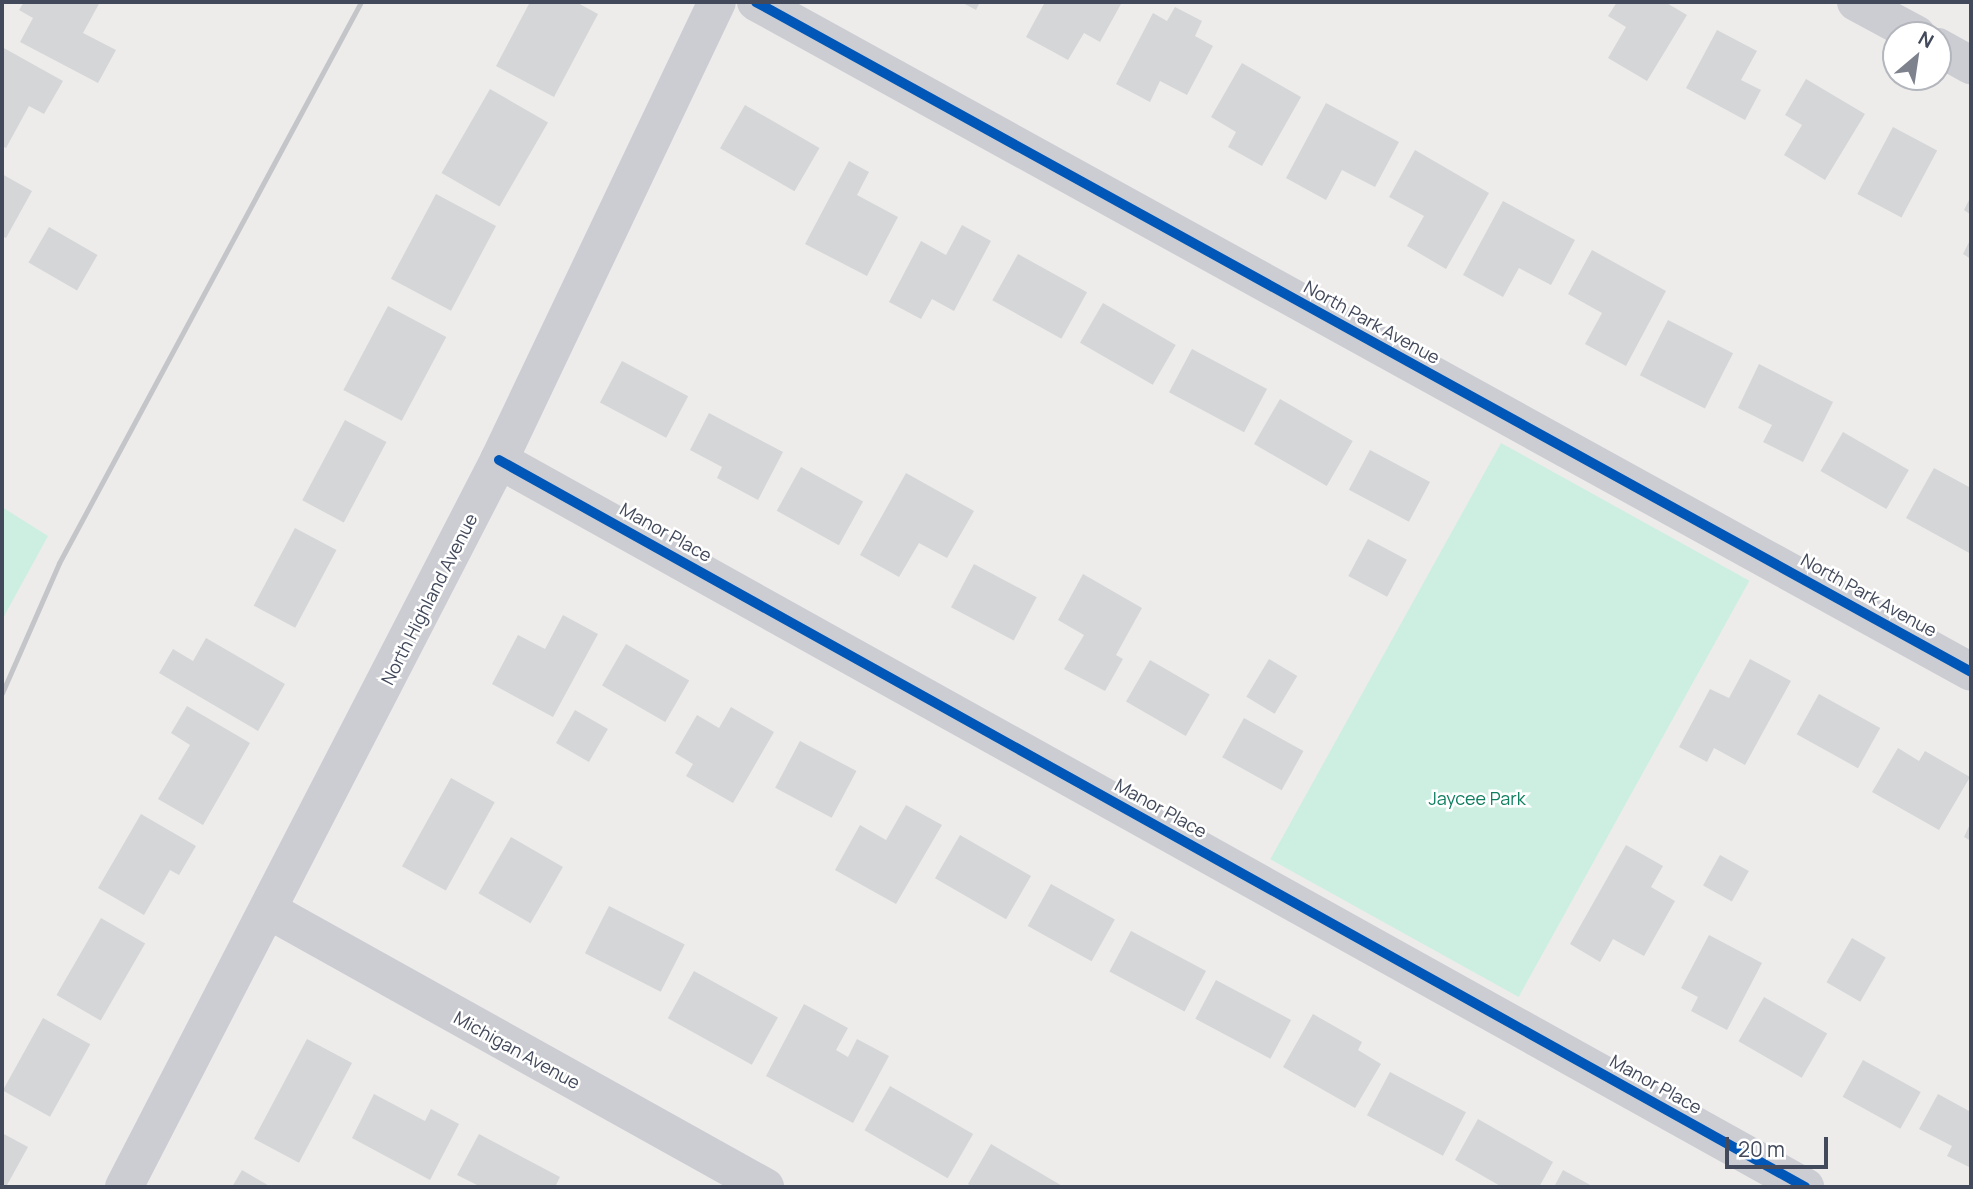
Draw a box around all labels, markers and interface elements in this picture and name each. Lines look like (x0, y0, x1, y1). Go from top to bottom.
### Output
north arrow (1882, 21, 1952, 91)
text: N (1914, 25, 1938, 54)
street label: North Park Avenue (1300, 276, 1444, 368)
street label: Manor Place (616, 498, 716, 566)
street label: North Highland Avenue (376, 510, 482, 688)
street label: North Park Avenue (1797, 549, 1941, 641)
street label: Manor Place (1111, 774, 1211, 842)
park label: Jaycee Park (1428, 787, 1526, 809)
street label: Michigan Avenue (450, 1006, 584, 1094)
street label: Manor Place (1606, 1050, 1706, 1118)
scale bar (1728, 1122, 1831, 1166)
text: 20 m (1738, 1135, 1785, 1163)

